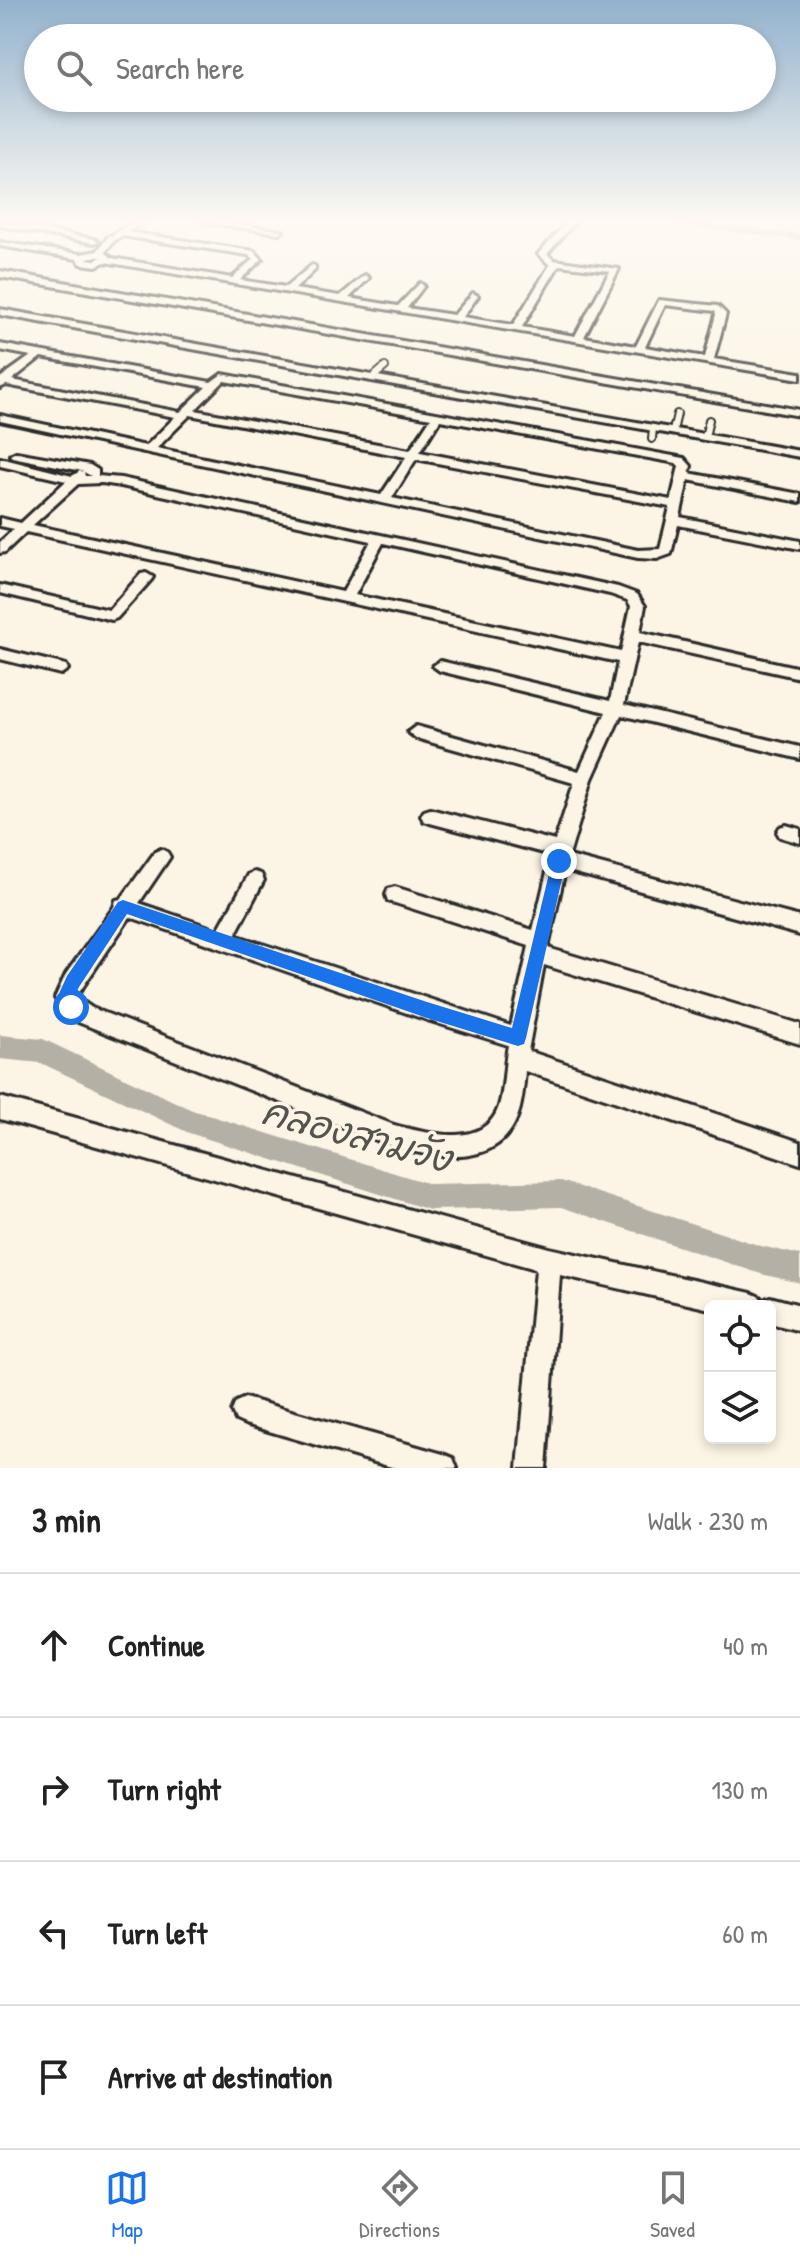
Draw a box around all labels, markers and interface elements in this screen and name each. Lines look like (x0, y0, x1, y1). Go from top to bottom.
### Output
search box (24, 24, 776, 112)
icon: search (52, 46, 96, 90)
text: Search here (116, 48, 244, 88)
route end (541, 843, 577, 879)
route start (53, 989, 89, 1025)
water label: คลองสามวัง (257, 1084, 460, 1185)
map controls (704, 1300, 776, 1444)
button: locate (704, 1300, 776, 1372)
button: layers (704, 1372, 776, 1444)
text: 3 min (32, 1497, 101, 1543)
text: Walk · 230 m (648, 1503, 768, 1538)
icon: ahead (32, 1623, 76, 1667)
text: Continue (108, 1625, 205, 1665)
text: 40 m (723, 1628, 768, 1663)
icon: right (32, 1767, 76, 1811)
text: Turn right (108, 1769, 221, 1809)
text: 130 m (712, 1772, 768, 1807)
icon: left (32, 1911, 76, 1955)
text: Turn left (108, 1913, 207, 1953)
text: 60 m (722, 1916, 768, 1951)
icon: arrive (32, 2055, 76, 2099)
text: Arrive at destination (108, 2057, 333, 2097)
tab: Map (105, 2166, 149, 2244)
tab: Directions (359, 2166, 440, 2244)
tab: Saved (650, 2166, 695, 2244)

